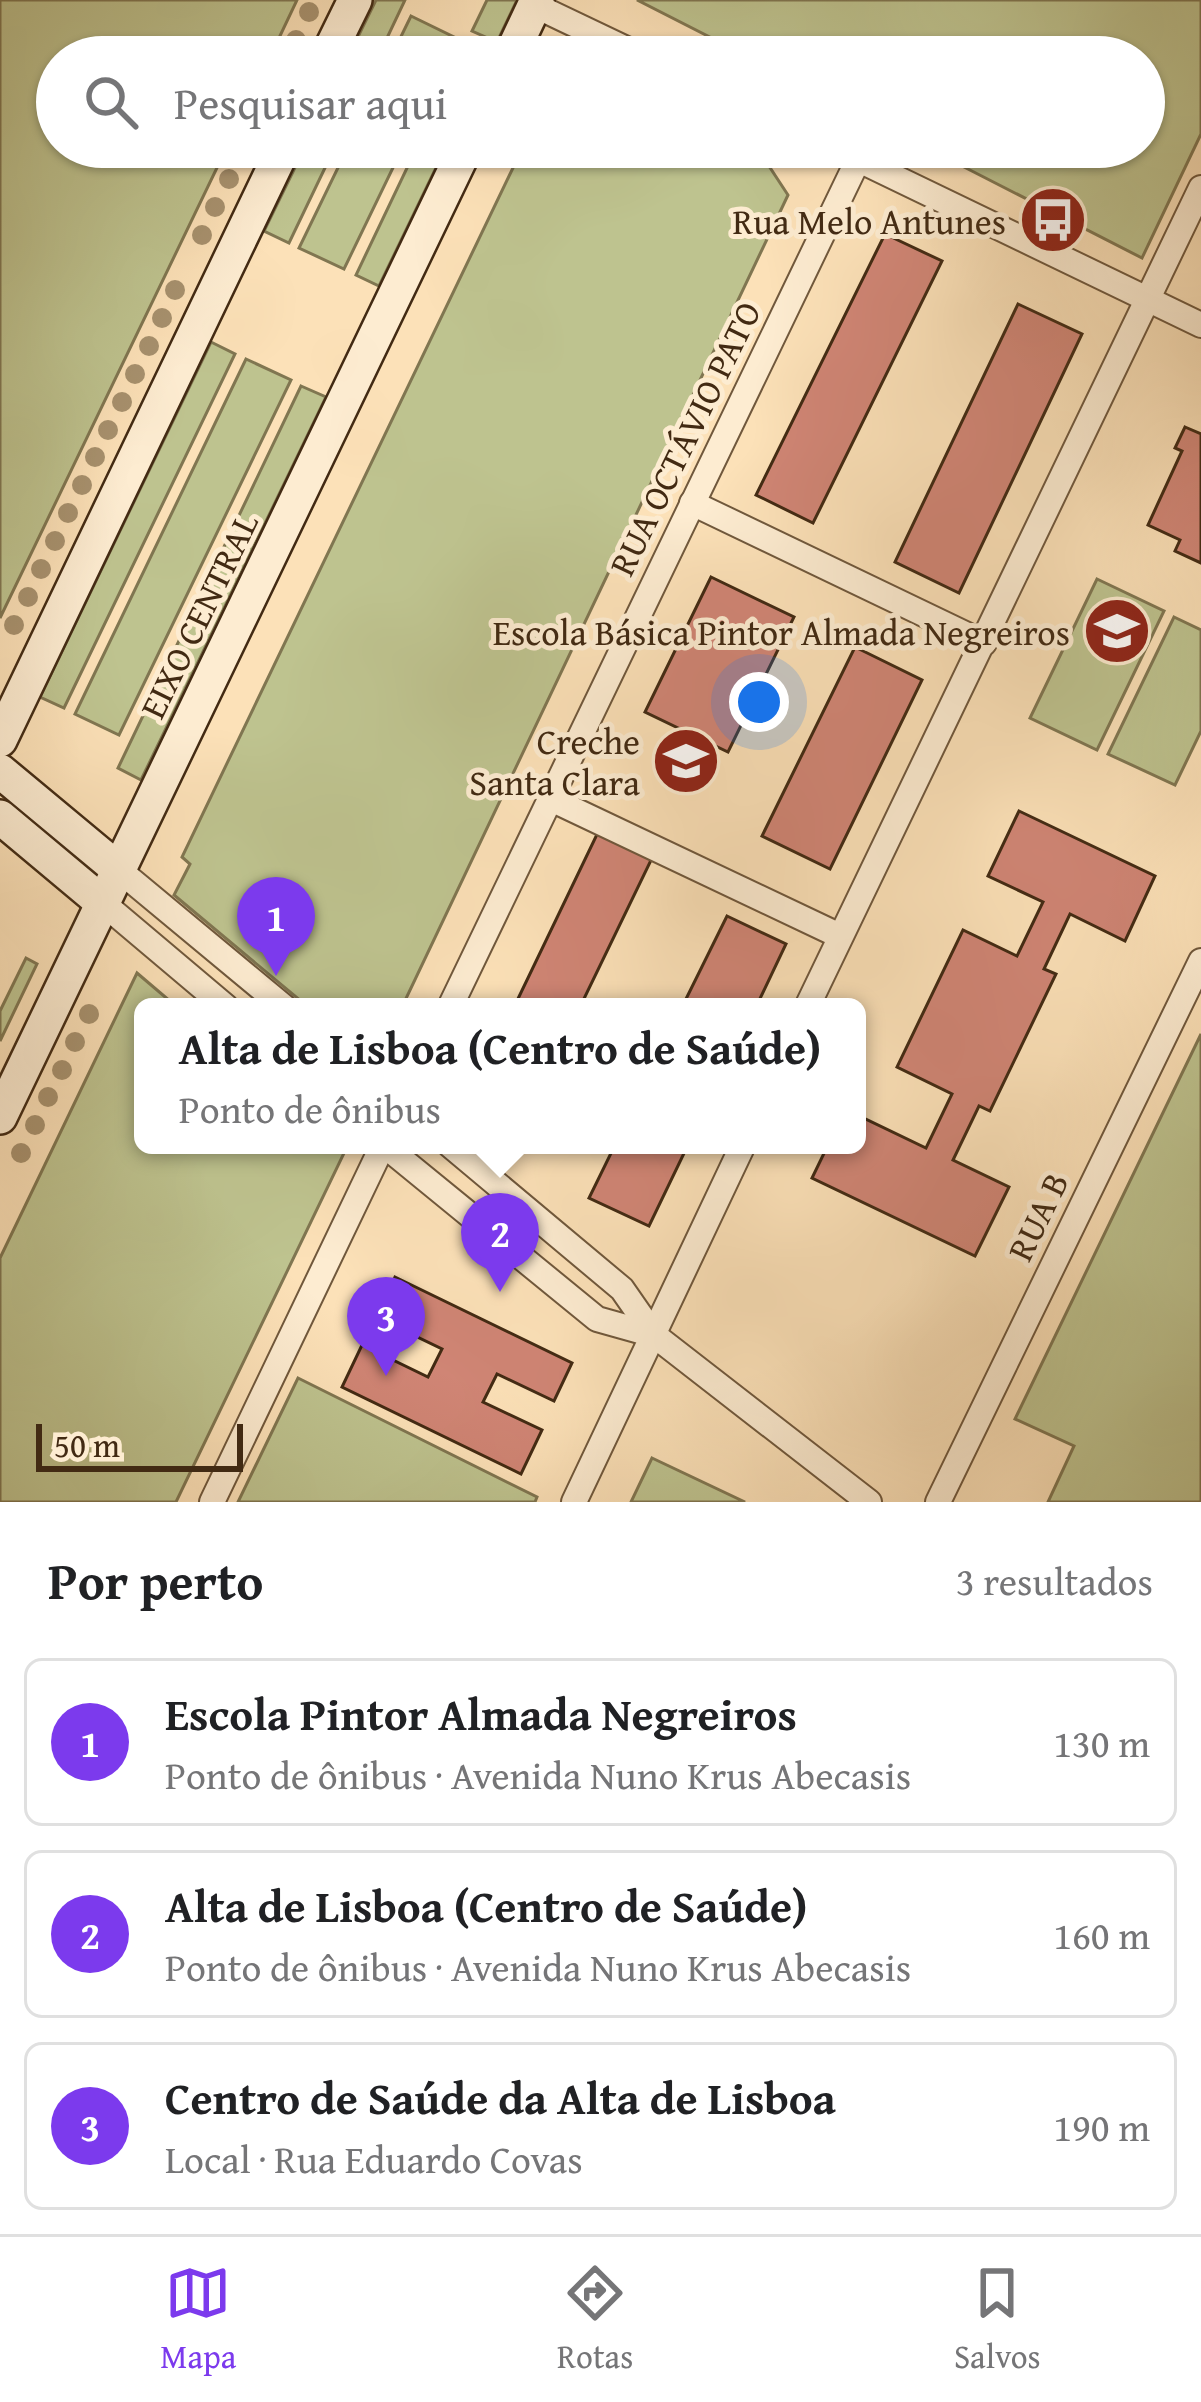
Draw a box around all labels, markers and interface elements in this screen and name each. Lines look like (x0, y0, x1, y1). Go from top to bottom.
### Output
search box (36, 36, 1165, 168)
icon: search (78, 69, 144, 135)
text: Pesquisar aqui (174, 70, 447, 135)
bus stop icon: Rua Melo Antunes (1018, 185, 1088, 255)
place label: Rua Melo Antunes (732, 194, 1006, 247)
street label: RUA OCTÁVIO PATO (594, 292, 774, 584)
street label: EIXO CENTRAL (125, 503, 271, 727)
school or university icon: Escola Básica Pintor Almada Negreiros (1082, 596, 1152, 666)
place label: Escola Básica Pintor Almada Negreiros (493, 605, 1070, 658)
your location (729, 672, 789, 732)
place label: Creche Santa Clara (469, 714, 640, 808)
school or university icon: Creche Santa Clara (651, 726, 721, 796)
pin: 1 (237, 877, 315, 976)
popup (134, 998, 866, 1154)
text: Alta de Lisboa (Centro de Saúde) (179, 1015, 821, 1080)
text: Ponto de ônibus (179, 1080, 441, 1137)
street label: RUA B (993, 1163, 1081, 1269)
pin: 2 (461, 1193, 539, 1292)
pin: 3 (347, 1277, 425, 1376)
scale bar (36, 1418, 243, 1471)
text: 50 m (54, 1421, 120, 1469)
text: Por perto (48, 1543, 263, 1618)
text: 3 resultados (956, 1552, 1153, 1609)
text: Escola Pintor Almada Negreiros (165, 1681, 797, 1746)
text: 1 (80, 1714, 100, 1771)
text: 130 m (1053, 1714, 1150, 1771)
text: Ponto de ônibus · Avenida Nuno Krus Abecasis (165, 1746, 911, 1803)
text: Alta de Lisboa (Centro de Saúde) (165, 1873, 807, 1938)
text: 2 (80, 1906, 100, 1963)
text: 160 m (1053, 1906, 1150, 1963)
text: Ponto de ônibus · Avenida Nuno Krus Abecasis (165, 1938, 911, 1995)
text: Centro de Saúde da Alta de Lisboa (165, 2065, 836, 2130)
text: 3 (80, 2098, 100, 2155)
text: 190 m (1053, 2098, 1150, 2155)
text: Local · Rua Eduardo Covas (165, 2130, 583, 2187)
tab: Mapa (160, 2260, 236, 2380)
tab: Rotas (557, 2260, 633, 2380)
tab: Salvos (954, 2260, 1041, 2380)

